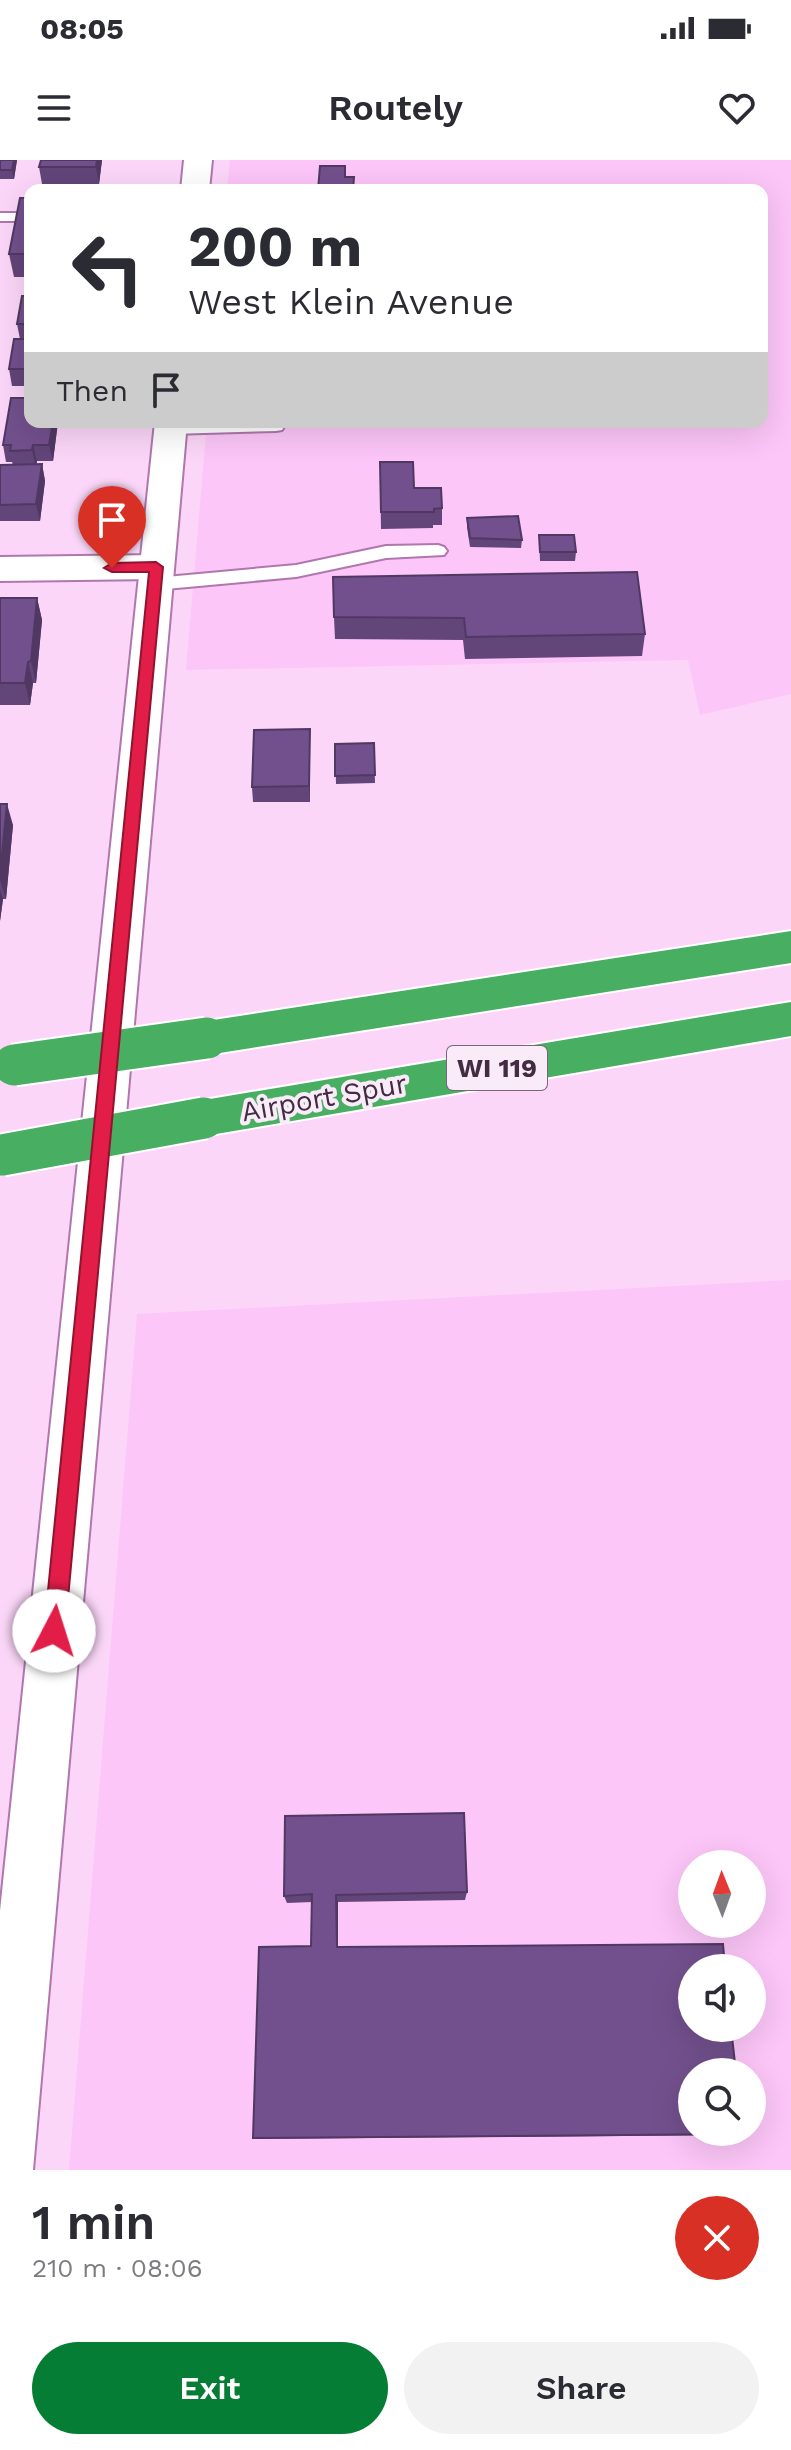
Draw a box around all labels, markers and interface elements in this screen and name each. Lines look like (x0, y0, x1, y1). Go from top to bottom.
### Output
text: 08:05 (40, 11, 124, 46)
icon: menu (32, 86, 76, 130)
icon: heart (715, 86, 759, 130)
text: Routely (328, 87, 463, 129)
text: 200 m (188, 214, 362, 280)
icon: left (56, 216, 160, 320)
text: West Klein Avenue (188, 281, 514, 323)
icon: arrive (144, 368, 188, 412)
text: Then (56, 373, 128, 408)
pin (78, 486, 146, 568)
icon: arrive (90, 498, 134, 542)
road number: WI 119 (447, 1046, 547, 1090)
street label: Airport Spur (239, 1067, 409, 1128)
position arrow (12, 1589, 96, 1673)
north arrow (678, 1850, 766, 1938)
map controls (678, 1850, 766, 2146)
button: sound (678, 1954, 766, 2042)
button: search (678, 2058, 766, 2146)
text: 1 min (32, 2194, 155, 2251)
button: close (675, 2196, 759, 2280)
text: 210 m · 08:06 (32, 2253, 203, 2283)
button: Exit (32, 2342, 388, 2434)
button: Share (404, 2342, 759, 2434)

